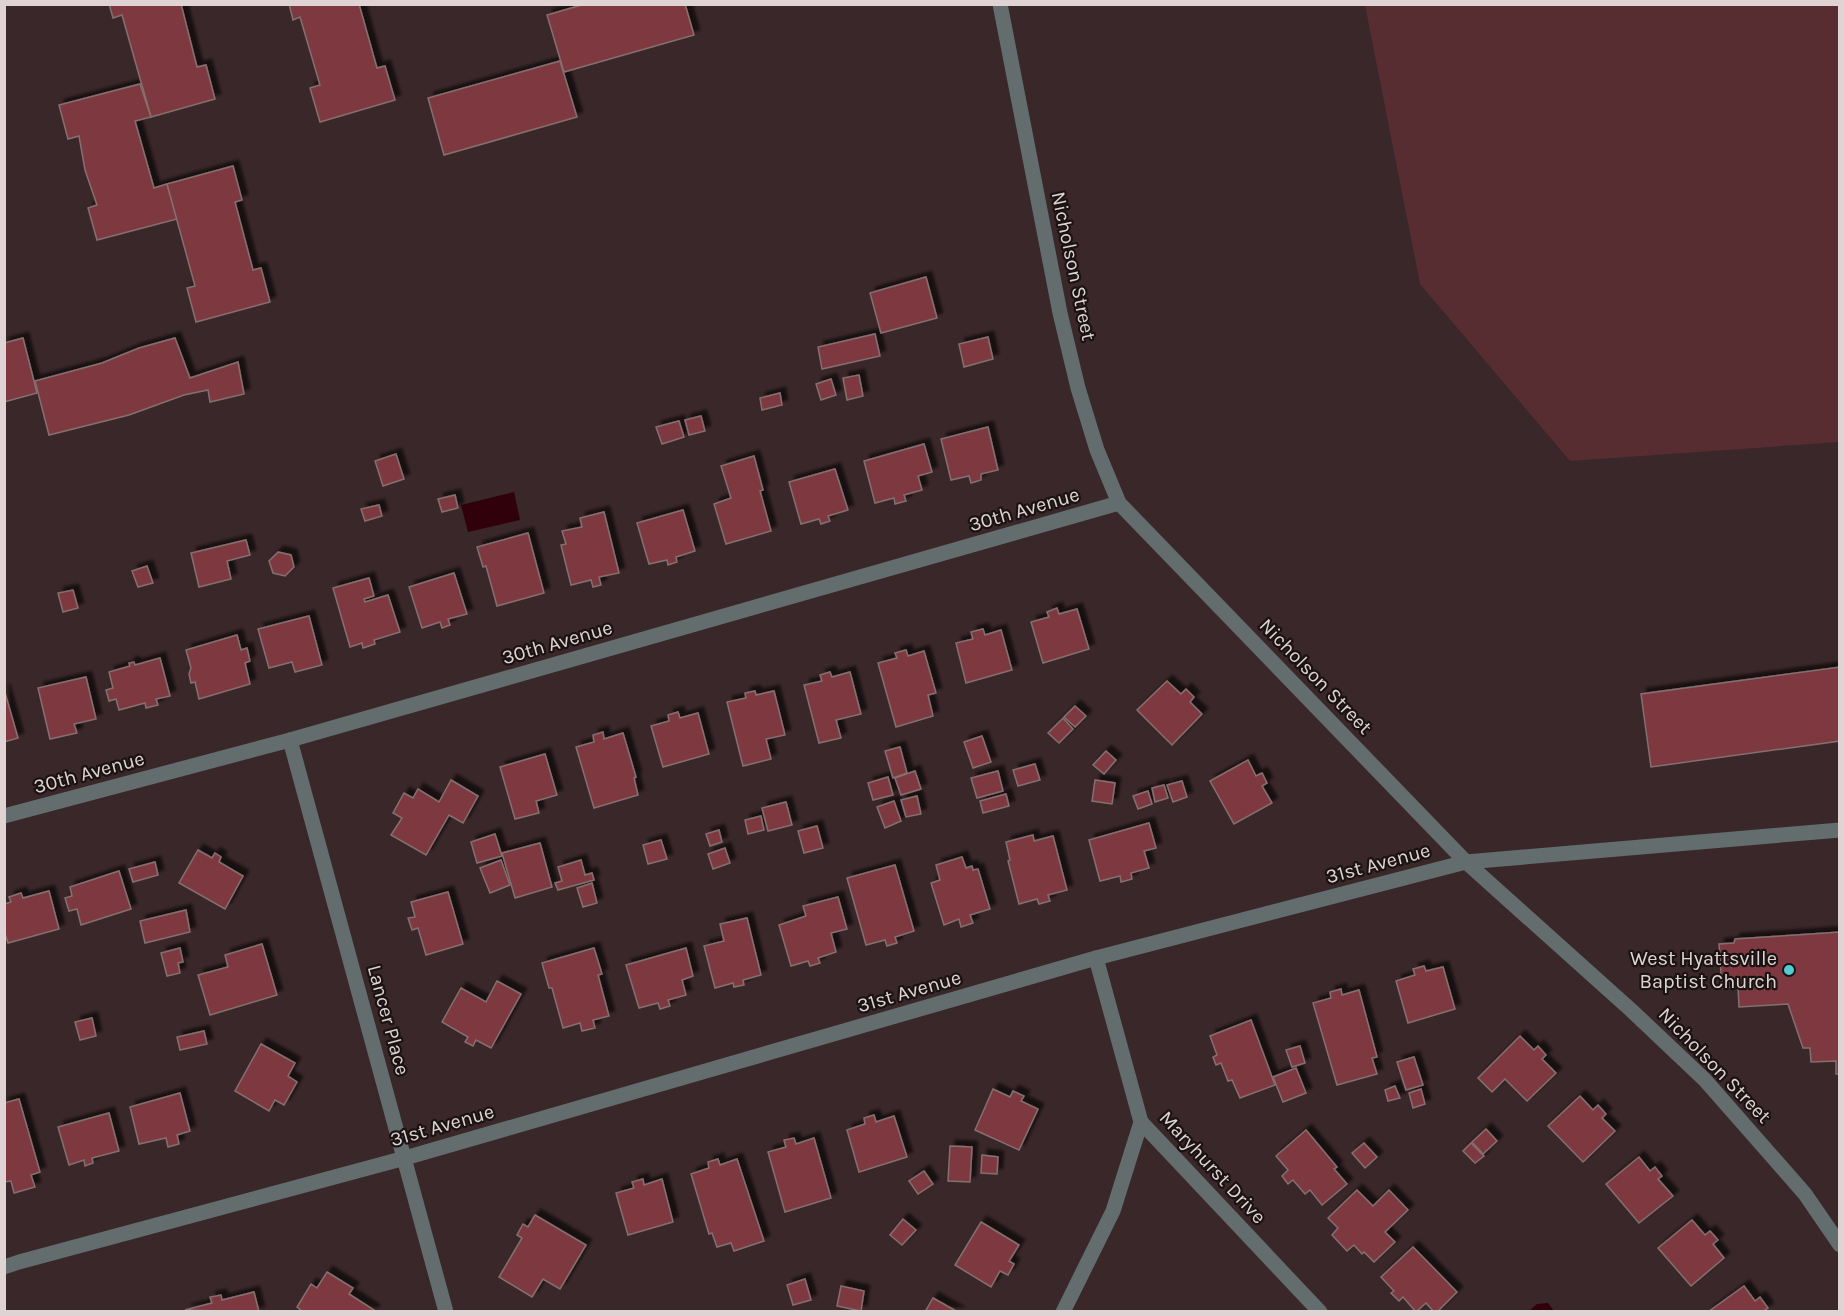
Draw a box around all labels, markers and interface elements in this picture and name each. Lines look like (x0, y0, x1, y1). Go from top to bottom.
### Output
street label: Nicholson Street (1046, 190, 1101, 343)
street label: 30th Avenue (966, 483, 1082, 536)
street label: Nicholson Street (1255, 614, 1377, 739)
street label: 30th Avenue (499, 616, 615, 669)
street label: 30th Avenue (31, 747, 147, 798)
street label: 31st Avenue (1323, 839, 1433, 888)
place label: West Hyattsville Baptist Church (1630, 947, 1777, 993)
street label: Lancer Place (363, 962, 414, 1078)
marker: West Hyattsville Baptist Church (1782, 963, 1796, 977)
street label: 31st Avenue (855, 966, 964, 1017)
street label: Nicholson Street (1654, 1003, 1776, 1128)
street label: 31st Avenue (388, 1100, 497, 1151)
street label: Maryhurst Drive (1155, 1106, 1271, 1228)

